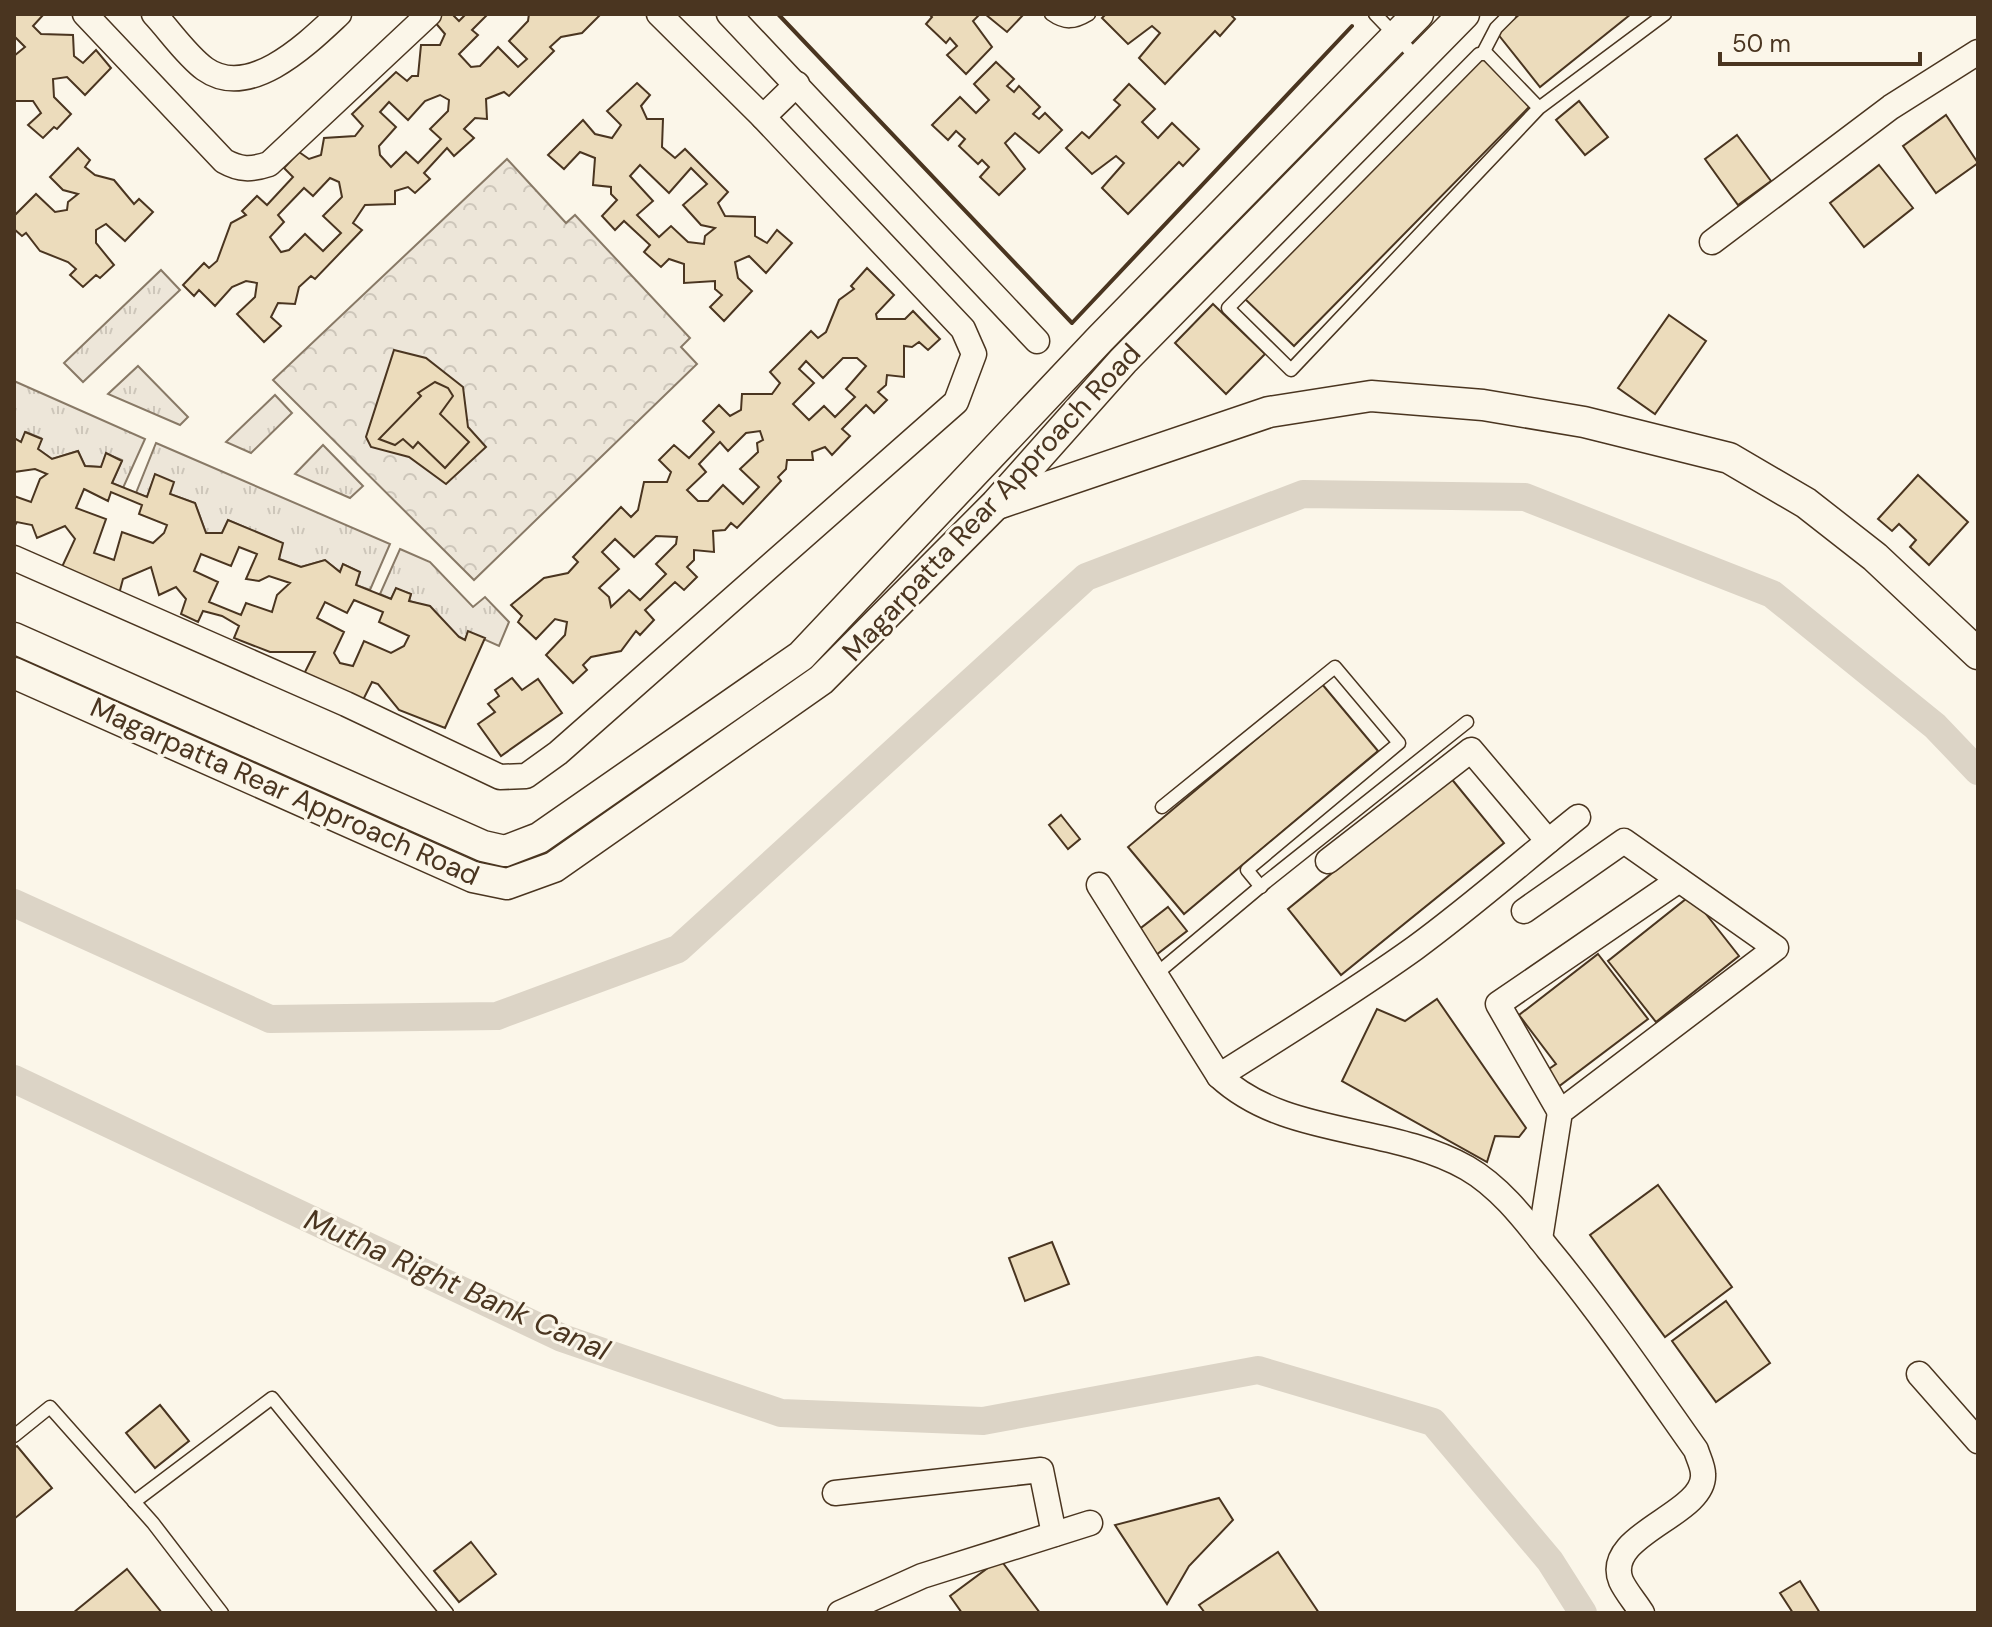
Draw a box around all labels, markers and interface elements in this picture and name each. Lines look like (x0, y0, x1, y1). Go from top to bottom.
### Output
scale bar (1720, 16, 1920, 66)
text: 50 m (1732, 28, 1791, 59)
street label: Magarpatta Rear Approach Road (834, 335, 1149, 669)
street label: Magarpatta Rear Approach Road (85, 689, 485, 894)
water label: Mutha Right Bank Canal (299, 1200, 617, 1370)

